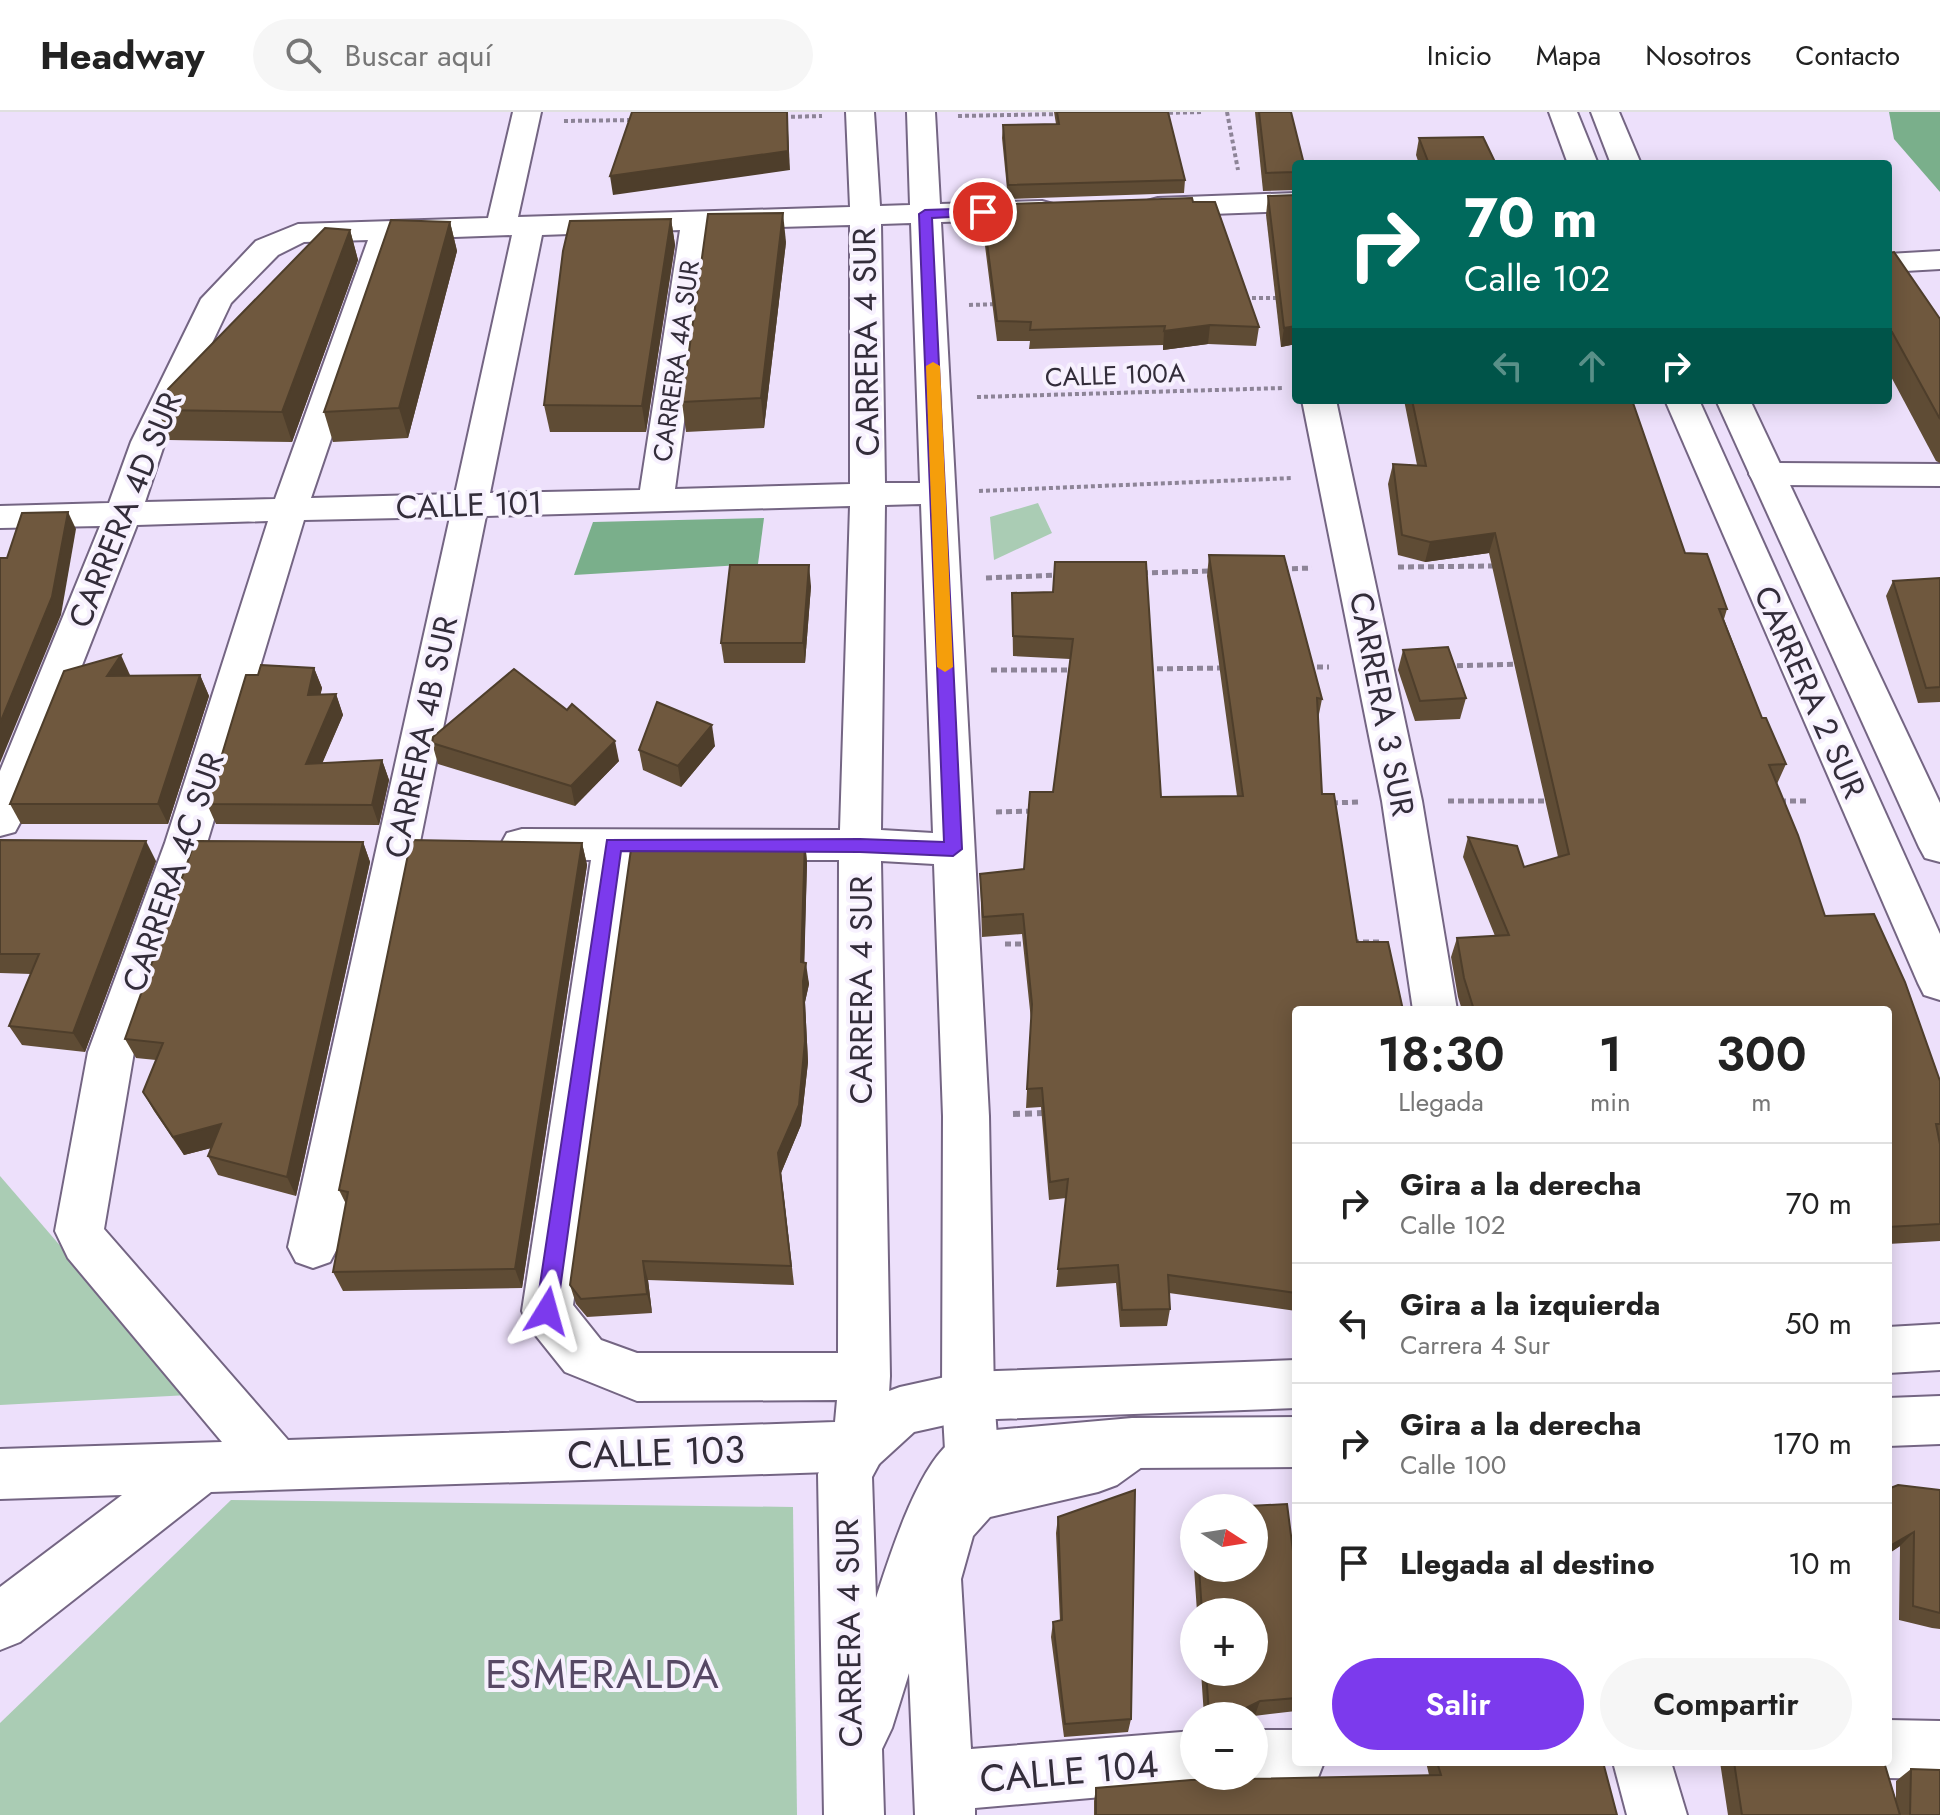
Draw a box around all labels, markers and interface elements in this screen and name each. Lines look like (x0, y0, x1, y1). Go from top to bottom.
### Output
search box (253, 19, 813, 91)
text: Headway (40, 28, 205, 83)
icon: search (281, 33, 325, 77)
text: Buscar aquí (345, 34, 492, 77)
text: Inicio (1427, 35, 1492, 76)
text: Mapa (1536, 35, 1601, 76)
text: Nosotros (1645, 35, 1751, 76)
text: Contacto (1795, 35, 1900, 76)
text: 70 m (1464, 177, 1598, 258)
pin (949, 178, 1017, 246)
icon: arrive (961, 190, 1005, 234)
icon: right (1332, 192, 1436, 296)
street label: CARRERA 4 SUR (841, 227, 891, 457)
text: Calle 102 (1464, 252, 1610, 304)
street label: CARRERA 4A SUR (643, 258, 709, 464)
icon: left (1486, 344, 1530, 388)
icon: ahead (1570, 344, 1614, 388)
icon: right (1654, 344, 1698, 388)
street label: CALLE 100A (1044, 354, 1187, 396)
street label: CARRERA 4D SUR (57, 385, 193, 635)
street label: CALLE 101 (395, 479, 543, 531)
street label: CARRERA 2 SUR (1743, 579, 1877, 806)
street label: CARRERA 3 SUR (1338, 588, 1426, 820)
street label: CARRERA 4B SUR (373, 612, 469, 862)
street label: CARRERA 4C SUR (111, 746, 236, 998)
street label: CARRERA 4 SUR (838, 876, 884, 1104)
text: 18:30 (1377, 1020, 1505, 1089)
text: 1 (1599, 1020, 1622, 1089)
text: 300 (1716, 1020, 1807, 1089)
text: Llegada (1398, 1083, 1484, 1121)
text: min (1590, 1083, 1631, 1121)
text: m (1751, 1083, 1771, 1121)
text: Gira a la derecha (1400, 1163, 1641, 1206)
icon: right (1332, 1181, 1376, 1225)
text: 70 m (1786, 1182, 1852, 1225)
text: Calle 102 (1400, 1206, 1506, 1244)
position arrow (505, 1269, 589, 1353)
text: Gira a la izquierda (1400, 1283, 1660, 1326)
icon: left (1332, 1301, 1376, 1345)
text: 50 m (1785, 1302, 1852, 1345)
text: Carrera 4 Sur (1400, 1326, 1550, 1364)
text: Gira a la derecha (1400, 1403, 1641, 1446)
street label: CALLE 103 (566, 1421, 746, 1483)
icon: right (1332, 1421, 1376, 1465)
text: 170 m (1772, 1422, 1852, 1465)
text: Calle 100 (1400, 1446, 1506, 1484)
north arrow (1180, 1494, 1268, 1582)
map controls (1180, 1494, 1268, 1790)
street label: CARRERA 4 SUR (824, 1518, 874, 1748)
icon: arrive (1332, 1541, 1376, 1585)
text: Llegada al destino (1400, 1542, 1655, 1585)
text: 10 m (1788, 1542, 1852, 1585)
button: + (1180, 1598, 1268, 1686)
district label: ESMERALDA (485, 1645, 721, 1703)
button: Salir (1332, 1658, 1584, 1750)
button: Compartir (1600, 1658, 1852, 1750)
button: − (1180, 1702, 1268, 1790)
street label: CALLE 104 (977, 1736, 1161, 1806)

